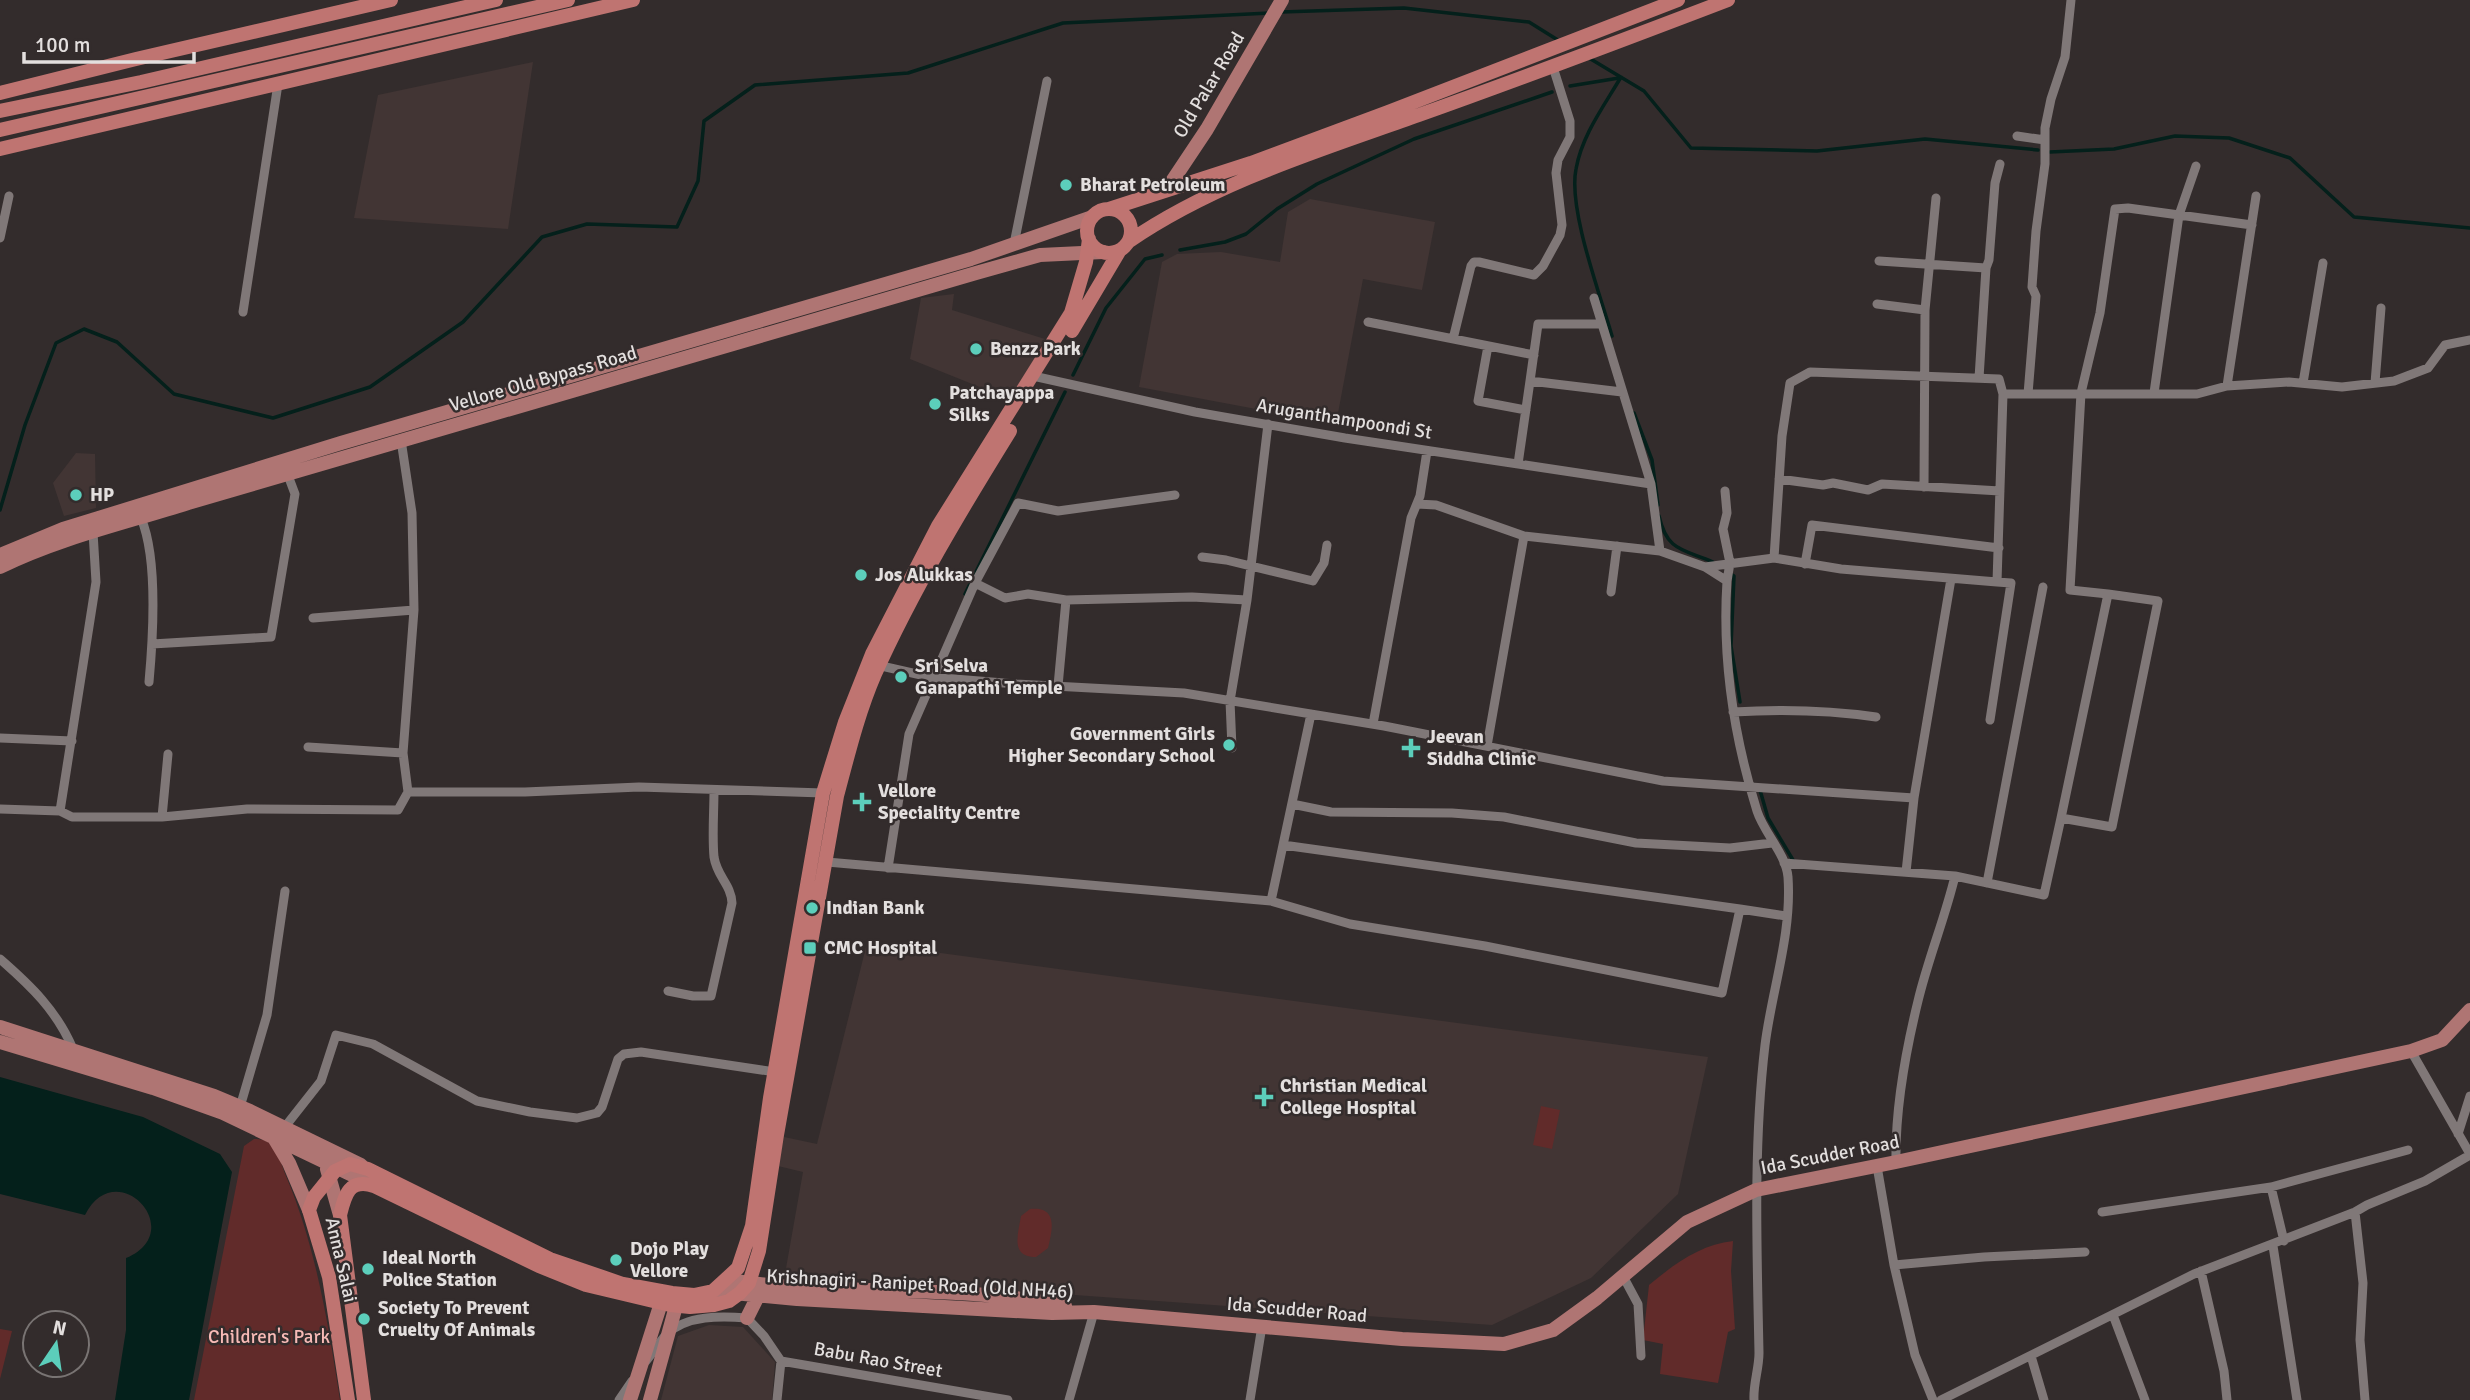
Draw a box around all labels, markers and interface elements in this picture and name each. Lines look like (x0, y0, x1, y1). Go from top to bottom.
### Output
scale bar (24, 21, 194, 65)
street label: Old Palar Road (1168, 28, 1250, 142)
text: 100 m (35, 32, 90, 58)
place label: Bharat Petroleum (1080, 173, 1225, 197)
marker: Bharat Petroleum (1058, 177, 1074, 193)
place label: Benzz Park (990, 337, 1081, 361)
street label: Vellore Old Bypass Road (446, 341, 640, 417)
marker: Benzz Park (968, 341, 984, 357)
place label: Patchayappa Silks (949, 381, 1055, 427)
street label: Aruganthampoondi St (1254, 393, 1434, 445)
marker: Patchayappa Silks (927, 396, 943, 412)
place label: HP (90, 483, 114, 507)
marker: HP (68, 487, 84, 503)
place label: Jos Alukkas (875, 563, 973, 587)
marker: Jos Alukkas (853, 567, 869, 583)
place label: Sri Selva Ganapathi Temple (915, 654, 1063, 700)
marker: Sri Selva Ganapathi Temple (893, 669, 909, 685)
place label: Government Girls Higher Secondary School (1008, 722, 1215, 768)
place label: Jeevan Siddha Clinic (1427, 725, 1536, 771)
marker: Government Girls Higher Secondary School (1221, 737, 1237, 753)
marker: Jeevan Siddha Clinic (1401, 738, 1421, 758)
place label: Vellore Speciality Centre (878, 779, 1020, 825)
marker: Vellore Speciality Centre (852, 792, 872, 812)
place label: Indian Bank (826, 896, 924, 920)
marker: Indian Bank (804, 900, 820, 916)
place label: CMC Hospital (824, 936, 937, 960)
marker: CMC Hospital (802, 940, 818, 956)
place label: Christian Medical College Hospital (1280, 1074, 1427, 1120)
marker: Christian Medical College Hospital (1254, 1087, 1274, 1107)
street label: Ida Scudder Road (1759, 1130, 1901, 1180)
street label: Anna Salai (320, 1215, 362, 1305)
place label: Dojo Play Vellore (630, 1237, 709, 1283)
place label: Ideal North Police Station (382, 1246, 497, 1292)
marker: Dojo Play Vellore (608, 1252, 624, 1268)
marker: Ideal North Police Station (360, 1261, 376, 1277)
street label: Krishnagiri - Ranipet Road (Old NH46) (766, 1264, 1074, 1304)
street label: Ida Scudder Road (1226, 1292, 1368, 1328)
place label: Society To Prevent Cruelty Of Animals (378, 1296, 535, 1342)
north arrow (21, 1309, 91, 1379)
marker: Society To Prevent Cruelty Of Animals (356, 1311, 372, 1327)
text: N (50, 1315, 69, 1342)
park label: Children's Park (208, 1325, 330, 1349)
street label: Babu Rao Street (812, 1337, 944, 1383)

